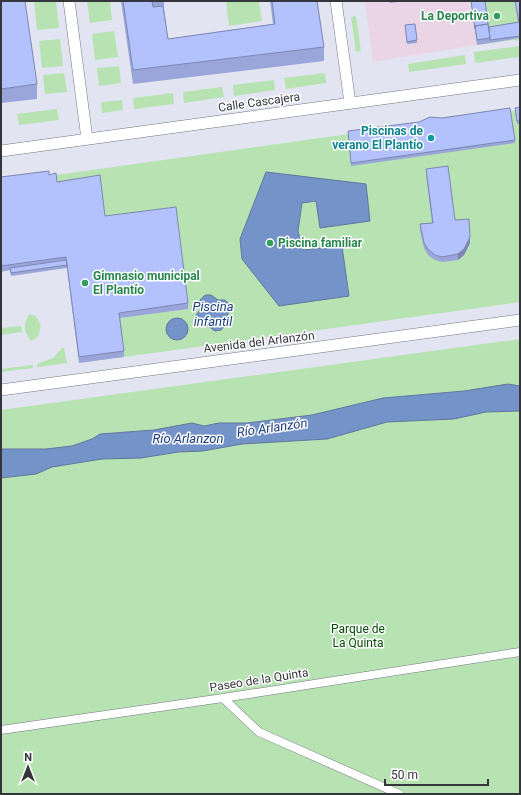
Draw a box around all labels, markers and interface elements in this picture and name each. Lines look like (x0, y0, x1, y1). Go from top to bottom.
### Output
place label: La Deportiva (421, 9, 490, 23)
marker: La Deportiva (492, 11, 502, 21)
street label: Calle Cascajera (217, 89, 301, 115)
place label: Piscinas de verano El Plantío (332, 124, 424, 152)
marker: Piscinas de verano El Plantío (426, 133, 436, 143)
place label: Piscina familiar (278, 236, 363, 250)
marker: Piscina familiar (265, 238, 275, 248)
place label: Gimnasio municipal El Plantío (93, 269, 200, 297)
marker: Gimnasio municipal El Plantío (80, 278, 90, 288)
water label: Piscina infantil (192, 299, 234, 329)
street label: Avenida del Arlanzón (203, 328, 315, 356)
water label: Río Arlanzón (236, 415, 308, 440)
water label: Río Arlanzon (153, 431, 224, 446)
park label: Parque de La Quinta (331, 622, 385, 650)
street label: Paseo de la Quinta (209, 665, 309, 695)
north arrow (8, 747, 48, 787)
text: N (24, 751, 32, 764)
scale bar (385, 761, 488, 787)
text: 50 m (391, 768, 418, 782)

